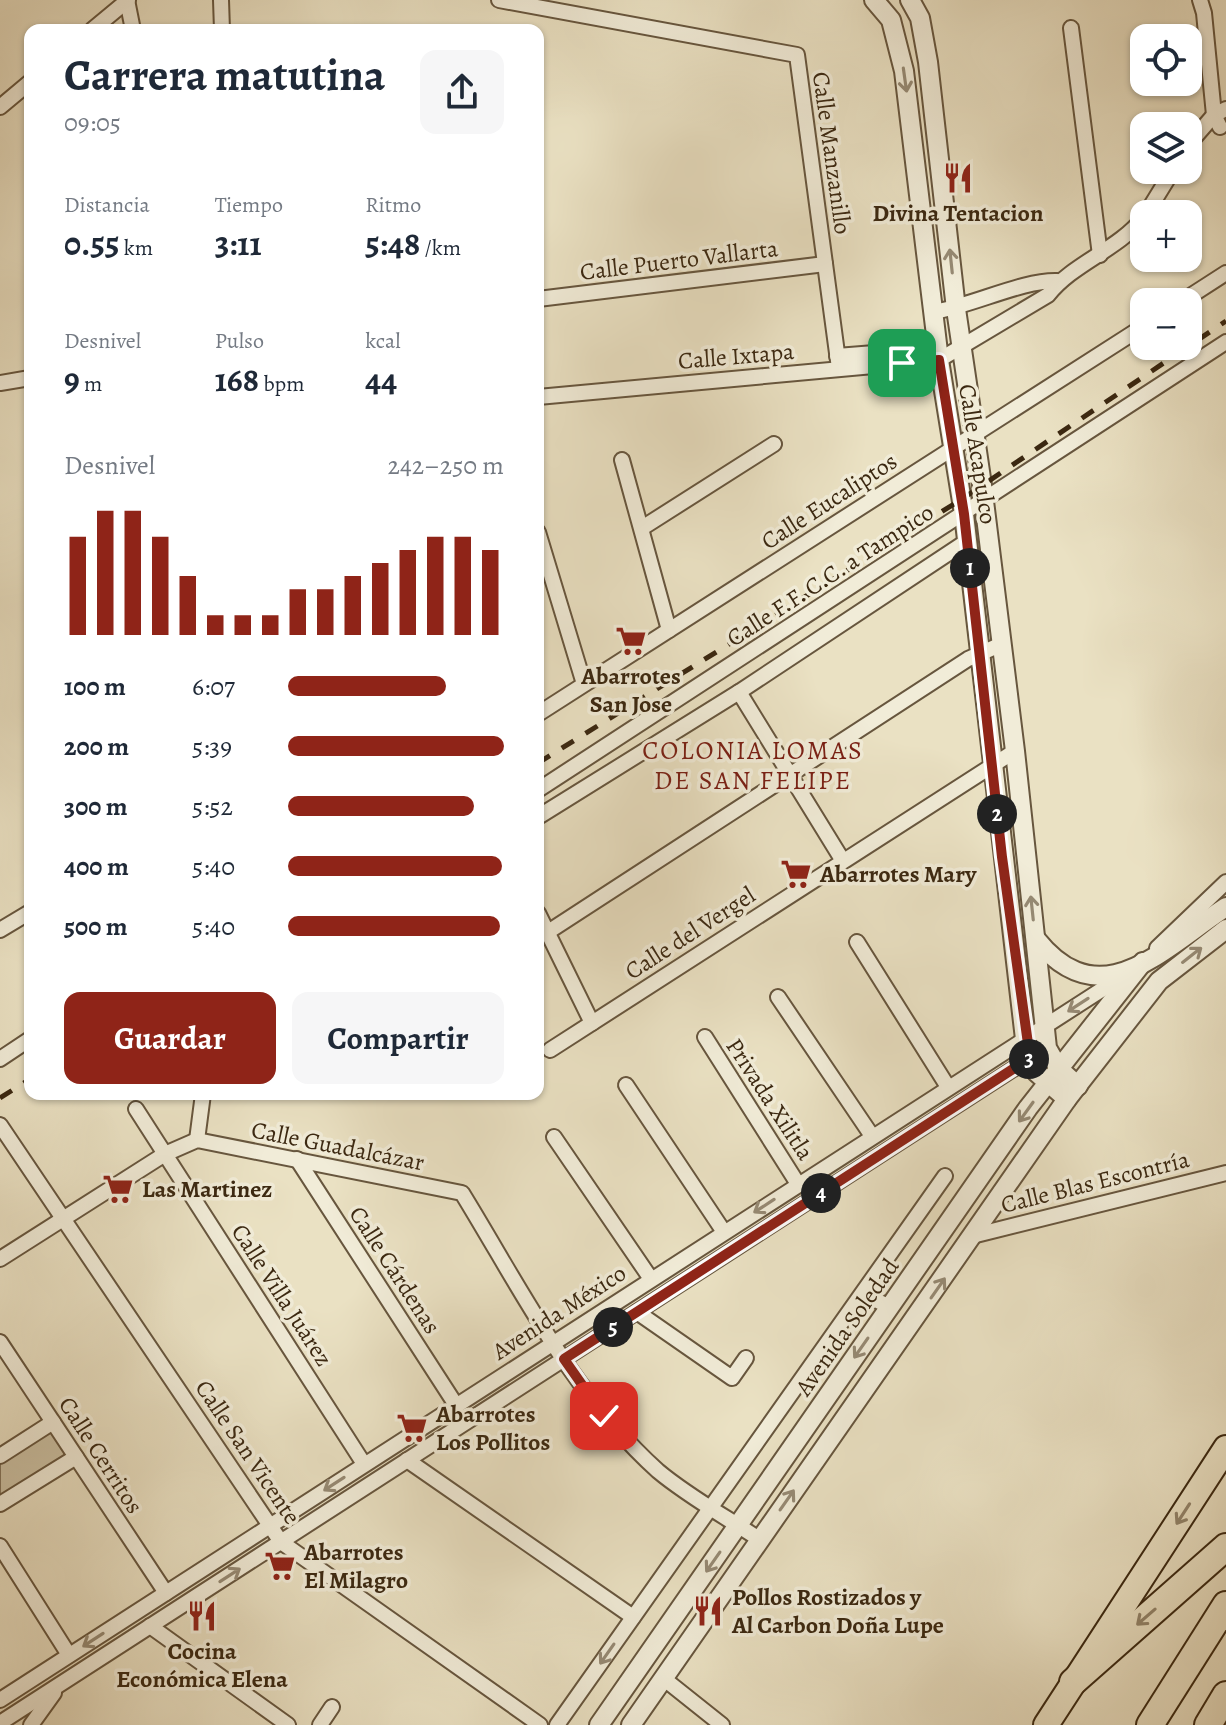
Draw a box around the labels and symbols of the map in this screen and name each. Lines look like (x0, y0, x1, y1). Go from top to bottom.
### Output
one-way arrow (898, 66, 913, 92)
street label: Calle Manzanillo (805, 70, 859, 236)
restaurant icon: Divina Tentacion (941, 161, 975, 195)
place label: Divina Tentacion (873, 197, 1044, 229)
street label: Calle Puerto Vallarta (578, 232, 781, 288)
one-way arrow (943, 248, 958, 275)
pin (868, 329, 936, 397)
street label: Calle Ixtapa (677, 335, 796, 377)
street label: Calle Acapulco (951, 382, 1005, 526)
street label: Calle Eucaliptos (755, 445, 903, 557)
street label: Calle F.F. C.C. a Tampico (720, 496, 940, 654)
pin: 1 (950, 548, 990, 588)
supermarket icon: Abarrotes San Jose (614, 624, 648, 658)
place label: Abarrotes San Jose (580, 660, 681, 720)
district label: COLONIA LOMAS DE SAN FELIPE (642, 733, 864, 798)
pin: 2 (977, 794, 1017, 834)
supermarket icon: Abarrotes Mary (779, 857, 813, 891)
place label: Abarrotes Mary (819, 858, 977, 890)
street label: Calle del Vergel (619, 879, 761, 987)
one-way arrow (1025, 895, 1040, 922)
one-way arrow (1181, 946, 1202, 963)
one-way arrow (1067, 997, 1089, 1013)
street label: Privada Xilitla (719, 1032, 822, 1167)
pin: 3 (1009, 1039, 1049, 1079)
one-way arrow (1018, 1101, 1035, 1122)
street label: Calle Guadalcázar (249, 1114, 427, 1178)
street label: Calle Blas Escontría (997, 1143, 1193, 1221)
supermarket icon: Las Martinez (101, 1172, 135, 1206)
place label: Las Martinez (142, 1173, 272, 1205)
pin: 4 (801, 1173, 841, 1213)
one-way arrow (754, 1197, 776, 1214)
street label: Calle Cárdenas (342, 1200, 448, 1340)
street label: Calle Villa Juárez (224, 1218, 340, 1372)
street label: Avenida Soledad (787, 1252, 906, 1403)
street label: Avenida México (485, 1257, 632, 1368)
one-way arrow (930, 1277, 946, 1299)
pin: 5 (593, 1307, 633, 1347)
one-way arrow (853, 1337, 869, 1359)
street label: Calle San Vicente (188, 1374, 308, 1530)
pin (570, 1382, 638, 1450)
street label: Calle Cerritos (51, 1390, 151, 1520)
place label: Abarrotes Los Pollitos (435, 1398, 550, 1458)
supermarket icon: Abarrotes Los Pollitos (395, 1411, 429, 1445)
one-way arrow (324, 1475, 346, 1492)
one-way arrow (779, 1489, 795, 1511)
one-way arrow (1175, 1502, 1192, 1524)
place label: Abarrotes El Milagro (303, 1536, 408, 1596)
supermarket icon: Abarrotes El Milagro (263, 1549, 297, 1583)
one-way arrow (705, 1551, 721, 1573)
one-way arrow (218, 1566, 241, 1582)
place label: Pollos Rostizados y Al Carbon Doña Lupe (731, 1581, 944, 1641)
restaurant icon: Pollos Rostizados y Al Carbon Doña Lupe (691, 1594, 725, 1628)
restaurant icon: Cocina Económica Elena (185, 1599, 219, 1633)
one-way arrow (1137, 1608, 1157, 1626)
one-way arrow (82, 1632, 104, 1649)
place label: Cocina Económica Elena (116, 1635, 288, 1695)
one-way arrow (599, 1643, 615, 1665)

